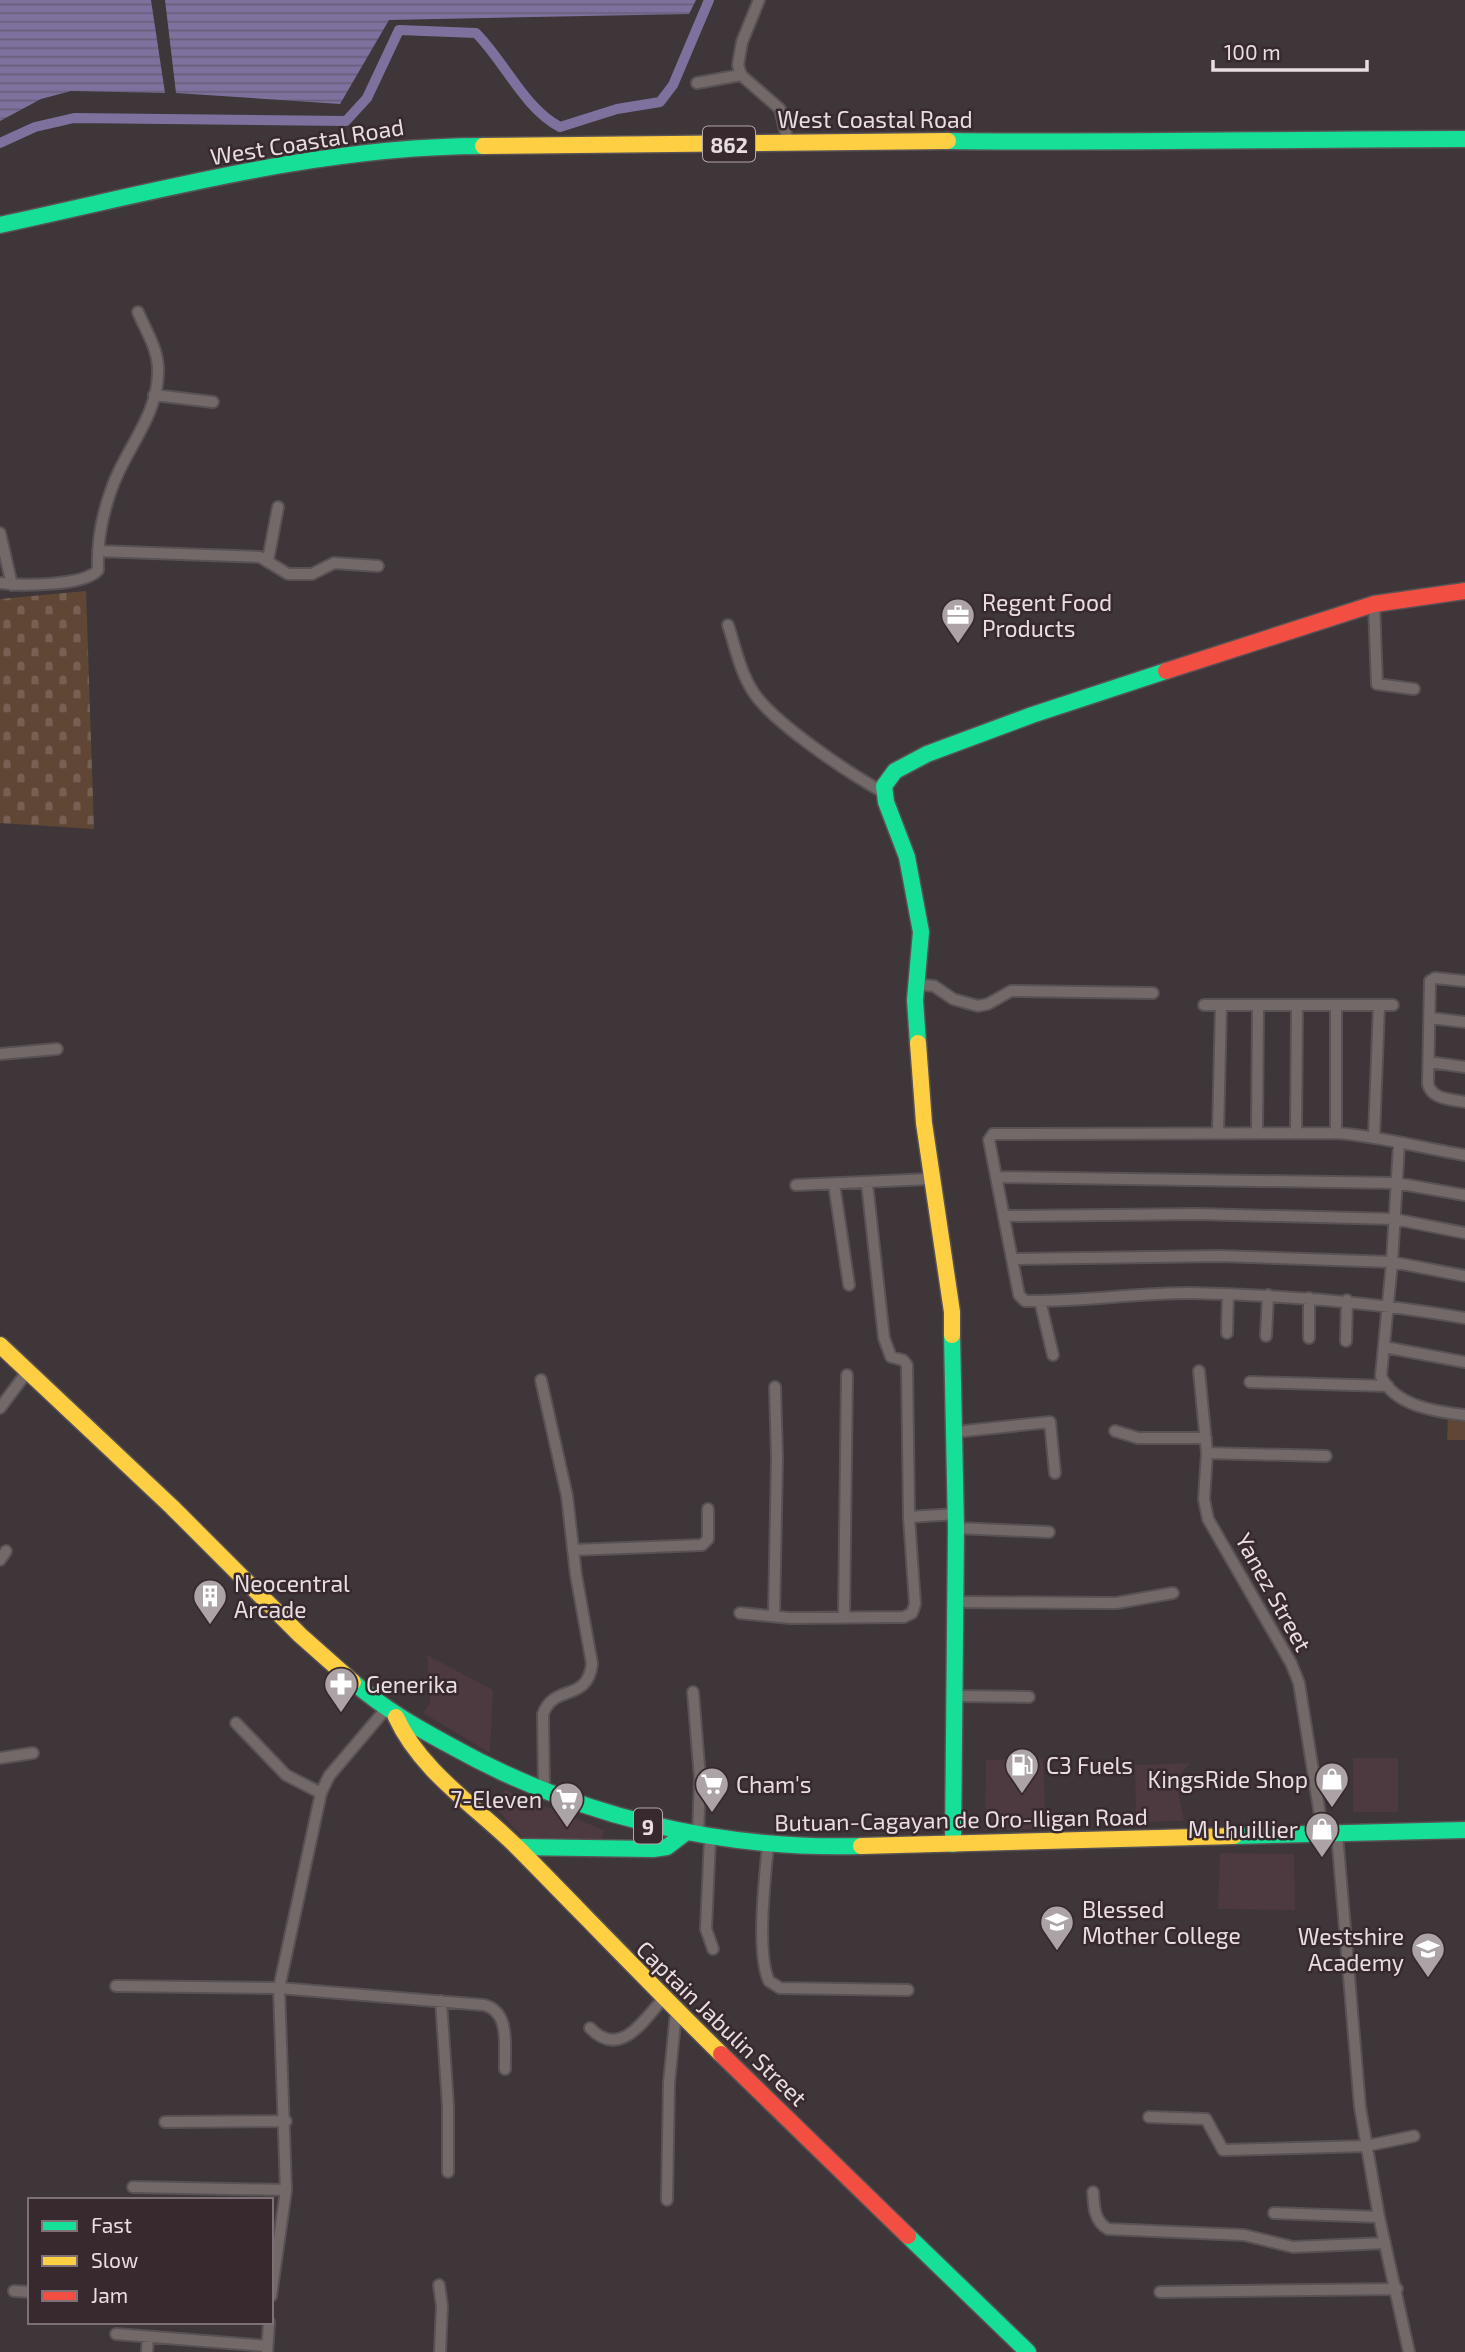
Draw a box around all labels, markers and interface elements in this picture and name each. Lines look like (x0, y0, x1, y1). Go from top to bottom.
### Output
scale bar (1213, 28, 1367, 72)
text: 100 m (1224, 39, 1281, 64)
street label: West Coastal Road (777, 105, 973, 133)
street label: West Coastal Road (208, 112, 406, 170)
road number: 862 (703, 127, 755, 162)
place label: Regent Food Products (982, 588, 1112, 642)
office icon: Regent Food Products (939, 596, 977, 645)
street label: Yanez Street (1230, 1528, 1318, 1656)
place label: Neocentral Arcade (234, 1569, 350, 1623)
building icon: Neocentral Arcade (191, 1577, 229, 1626)
pharmacy icon: Generika (322, 1665, 360, 1714)
place label: Generika (366, 1670, 458, 1698)
fuel station icon: C3 Fuels (1003, 1746, 1041, 1795)
place label: C3 Fuels (1046, 1751, 1133, 1779)
shop icon: KingsRide Shop (1313, 1760, 1351, 1809)
supermarket icon: Cham's (693, 1765, 731, 1814)
place label: KingsRide Shop (1148, 1765, 1308, 1793)
place label: Cham's (736, 1770, 812, 1798)
supermarket icon: 7-Eleven (548, 1780, 586, 1829)
place label: 7-Eleven (451, 1785, 542, 1813)
street label: Butuan-Cagayan de Oro-Iligan Road (774, 1802, 1148, 1836)
road number: 9 (634, 1808, 662, 1843)
shop icon: M Lhuillier (1303, 1810, 1341, 1859)
place label: M Lhuillier (1188, 1815, 1298, 1843)
place label: Blessed Mother College (1082, 1895, 1241, 1949)
school or university icon: Blessed Mother College (1038, 1903, 1076, 1952)
place label: Westshire Academy (1298, 1922, 1404, 1976)
school or university icon: Westshire Academy (1409, 1930, 1447, 1979)
street label: Captain Jabulin Street (631, 1935, 813, 2112)
legend (28, 2198, 273, 2324)
text: Fast (91, 2212, 132, 2237)
text: Slow (91, 2247, 138, 2272)
text: Jam (91, 2282, 128, 2307)

